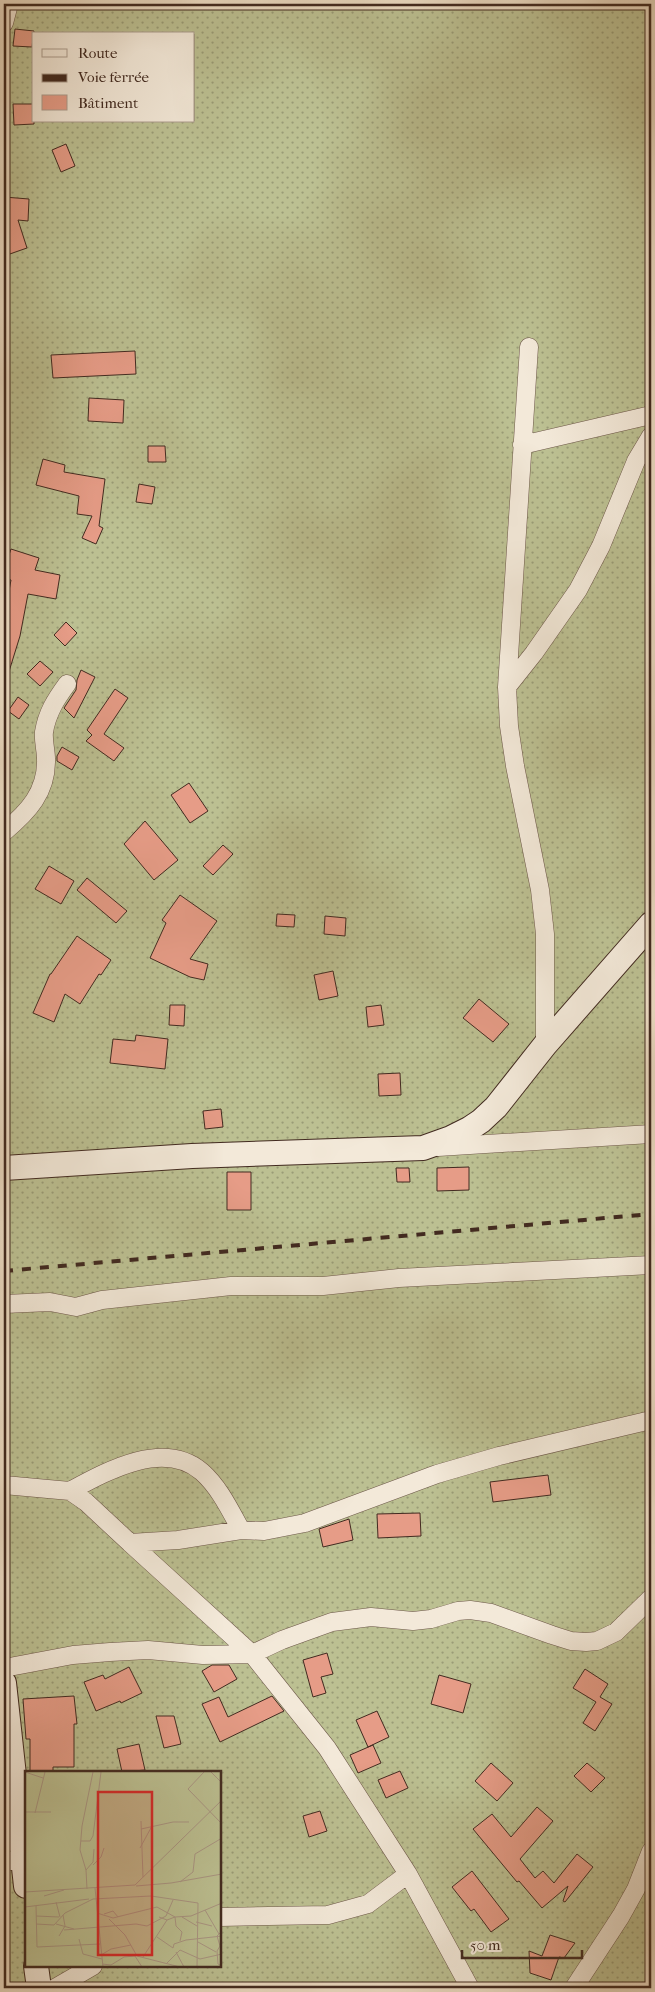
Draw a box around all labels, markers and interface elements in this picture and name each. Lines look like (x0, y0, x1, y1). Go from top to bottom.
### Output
legend (32, 32, 195, 122)
text: Route (78, 44, 118, 62)
text: Voie ferrée (77, 68, 150, 86)
text: Bâtiment (78, 94, 139, 112)
inset map (25, 1771, 221, 1967)
scale bar (462, 1927, 582, 1959)
text: 50 m (470, 1936, 501, 1954)

